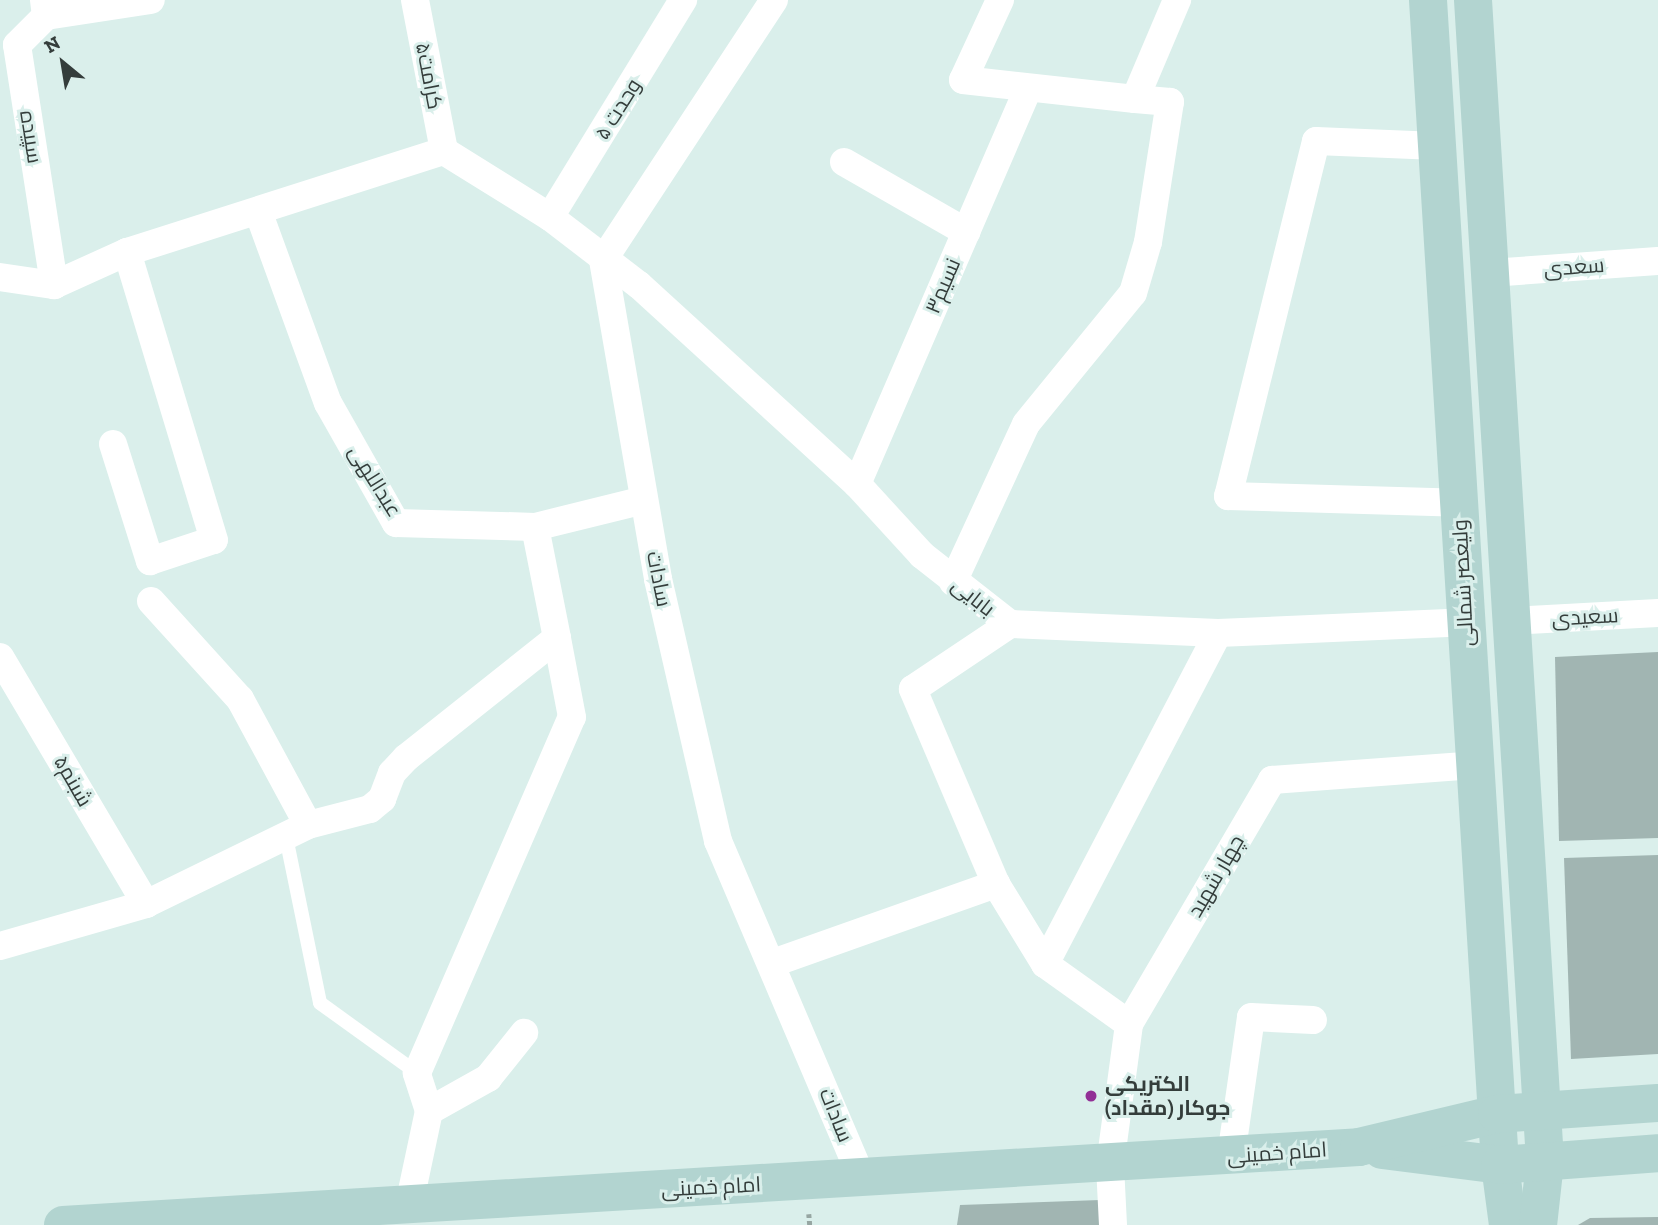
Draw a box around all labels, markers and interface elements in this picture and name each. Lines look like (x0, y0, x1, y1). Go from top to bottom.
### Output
north arrow (28, 28, 98, 98)
text: N (40, 31, 64, 58)
street label: کرامت۵ (410, 41, 448, 111)
street label: وحدت ۵ (590, 74, 646, 144)
street label: سپیده (14, 109, 48, 165)
street label: سعدی (1543, 252, 1605, 282)
street label: نسیم۳ (920, 254, 966, 318)
street label: عبداللهی (343, 440, 407, 522)
street label: ولیعصر شمالی (1447, 519, 1479, 647)
street label: سادات (641, 549, 677, 609)
street label: بابایی (946, 572, 1000, 622)
street label: سعیدی (1551, 603, 1619, 631)
street label: شبنم۵ (48, 751, 98, 811)
street label: چهار شهید (1182, 830, 1250, 922)
place label: الکتریکی جوکار (مقداد) (1105, 1071, 1230, 1121)
street label: سادات (814, 1084, 858, 1146)
marker: الکتریکی جوکار (مقداد) (1083, 1088, 1099, 1104)
street label: امام خمینی (1226, 1137, 1328, 1169)
street label: امام خمینی (660, 1172, 762, 1202)

